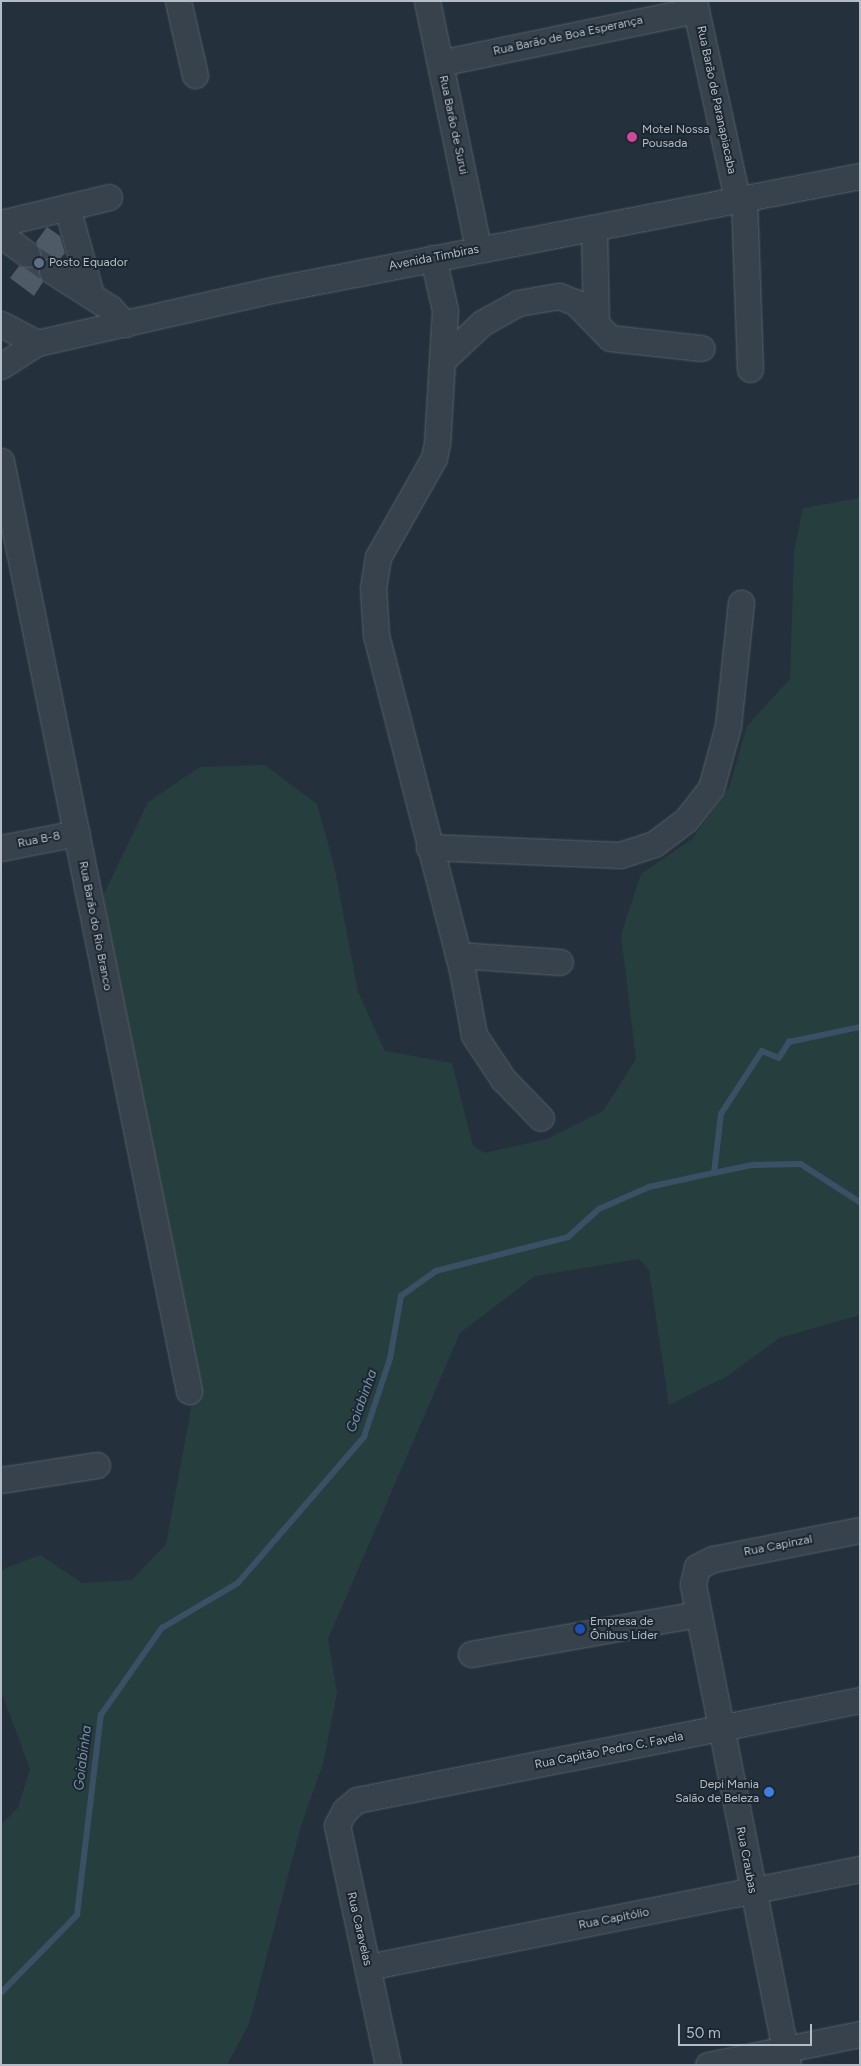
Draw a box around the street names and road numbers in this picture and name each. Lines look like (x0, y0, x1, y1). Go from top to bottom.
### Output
street label: Rua Barão de Boa Esperança (492, 13, 644, 59)
street label: Rua Barão de Paranapiacaba (693, 25, 739, 175)
street label: Rua Barão de Surui (435, 74, 471, 176)
street label: Avenida Timbiras (388, 242, 480, 274)
street label: Rua B-8 (17, 829, 61, 851)
street label: Rua Barão do Rio Branco (75, 860, 115, 992)
street label: Rua Capinzal (743, 1532, 813, 1560)
street label: Rua Capitão Pedro C. Favela (534, 1730, 684, 1772)
street label: Rua Craubas (732, 1825, 760, 1895)
street label: Rua Caravelas (344, 1891, 374, 1967)
street label: Rua Capitólio (577, 1905, 651, 1933)

